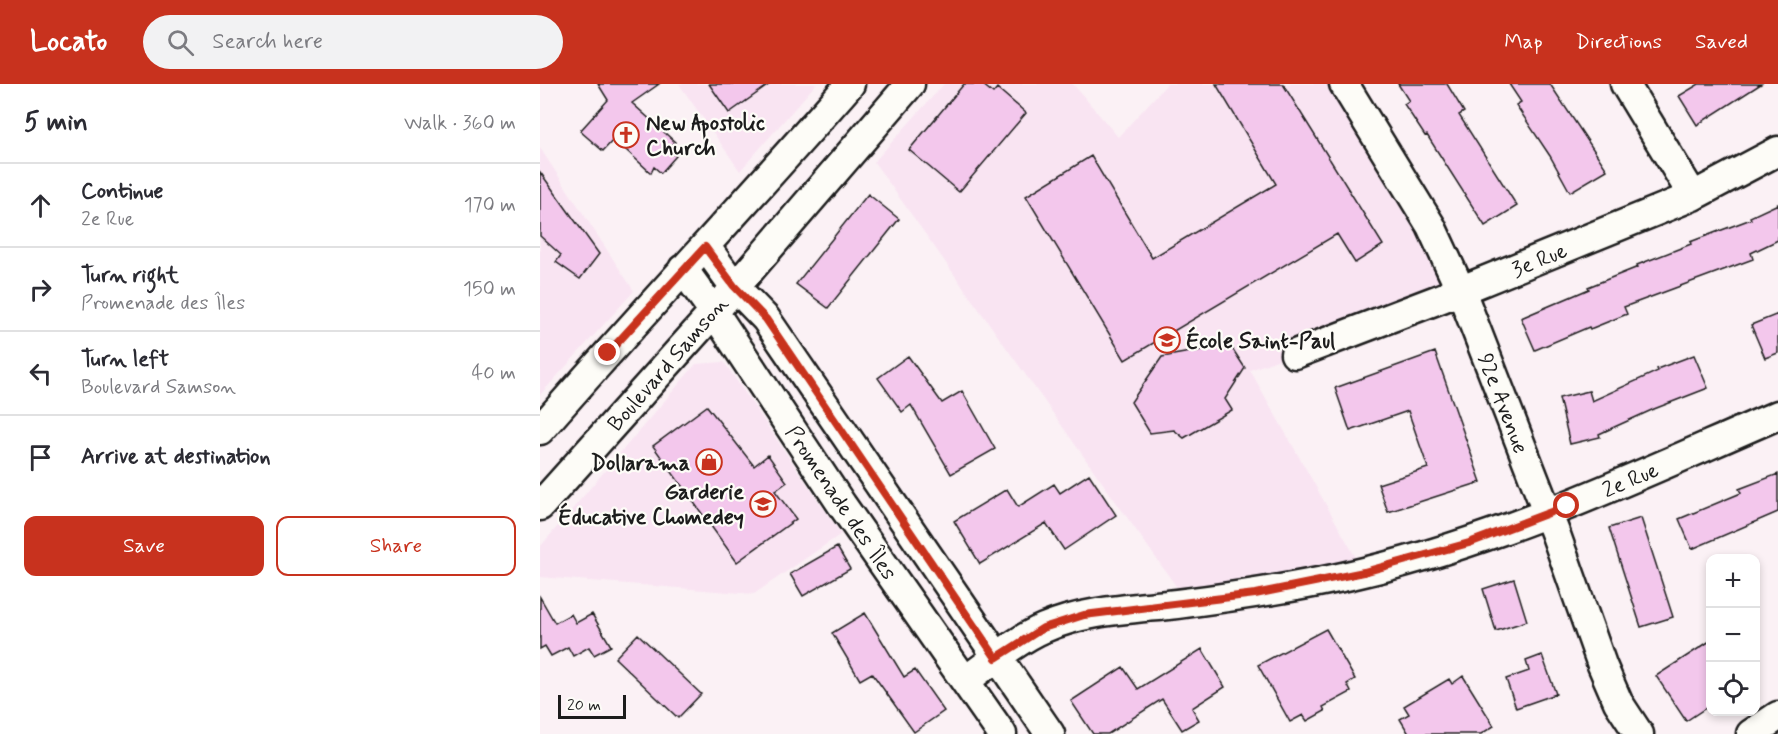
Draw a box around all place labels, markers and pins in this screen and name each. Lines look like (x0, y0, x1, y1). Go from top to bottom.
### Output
place label: New Apostolic Church (646, 110, 765, 163)
church icon: New Apostolic Church (611, 120, 641, 150)
school or university icon: École Saint-Paul (1152, 325, 1182, 355)
place label: École Saint-Paul (1186, 326, 1336, 356)
shop icon: Dollarama (694, 447, 724, 477)
place label: Dollarama (591, 450, 690, 478)
place label: Garderie Éducative Chomedey (558, 479, 744, 532)
school or university icon: Garderie Éducative Chomedey (748, 489, 778, 519)

